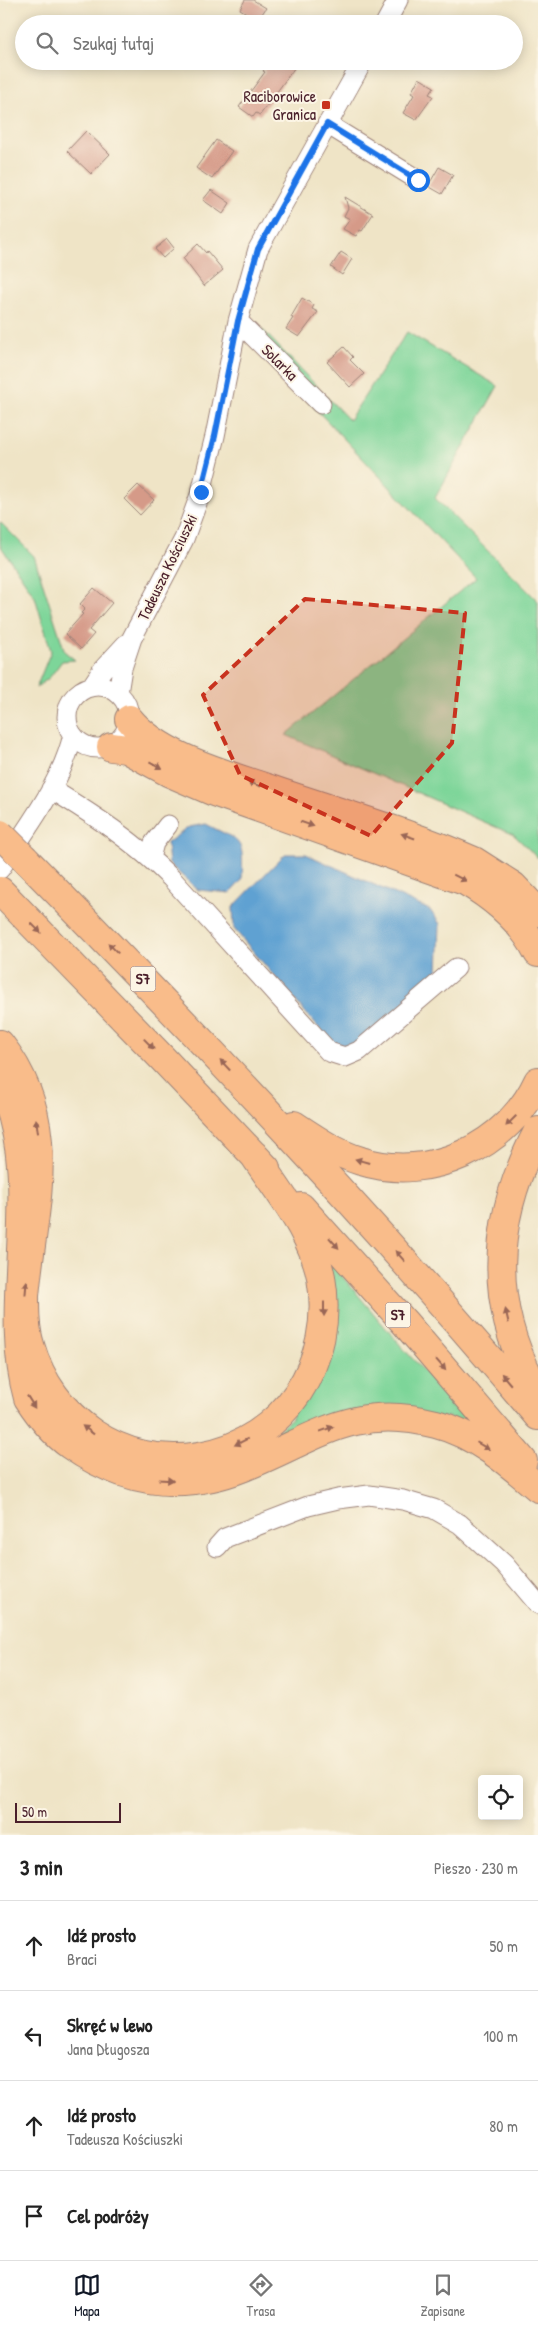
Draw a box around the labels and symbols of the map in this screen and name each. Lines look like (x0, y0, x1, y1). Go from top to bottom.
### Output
place label: Raciborowice Granica (243, 85, 317, 125)
marker: Raciborowice Granica (320, 99, 332, 111)
route start (407, 169, 430, 192)
street label: Solarka (257, 339, 303, 385)
route end (190, 481, 213, 504)
street label: Tadeusza Kościuszki (132, 510, 202, 624)
one-way arrow (149, 761, 162, 770)
one-way arrow (246, 780, 261, 788)
one-way arrow (300, 820, 315, 828)
one-way arrow (400, 832, 415, 840)
one-way arrow (453, 875, 467, 883)
one-way arrow (30, 921, 42, 933)
one-way arrow (107, 942, 119, 954)
road number: S7 (130, 966, 156, 992)
one-way arrow (143, 1038, 155, 1050)
one-way arrow (219, 1059, 231, 1071)
one-way arrow (505, 1115, 517, 1127)
one-way arrow (33, 1118, 41, 1134)
one-way arrow (354, 1157, 369, 1165)
one-way arrow (328, 1237, 340, 1249)
one-way arrow (394, 1251, 406, 1263)
one-way arrow (22, 1279, 30, 1295)
one-way arrow (320, 1301, 328, 1317)
road number: S7 (386, 1302, 410, 1328)
one-way arrow (502, 1307, 510, 1323)
one-way arrow (436, 1359, 447, 1372)
one-way arrow (501, 1372, 512, 1385)
one-way arrow (26, 1396, 36, 1409)
one-way arrow (82, 1424, 95, 1435)
one-way arrow (320, 1425, 335, 1433)
one-way arrow (234, 1438, 248, 1446)
one-way arrow (476, 1441, 489, 1450)
one-way arrow (158, 1477, 174, 1485)
scale bar (15, 1800, 121, 1823)

